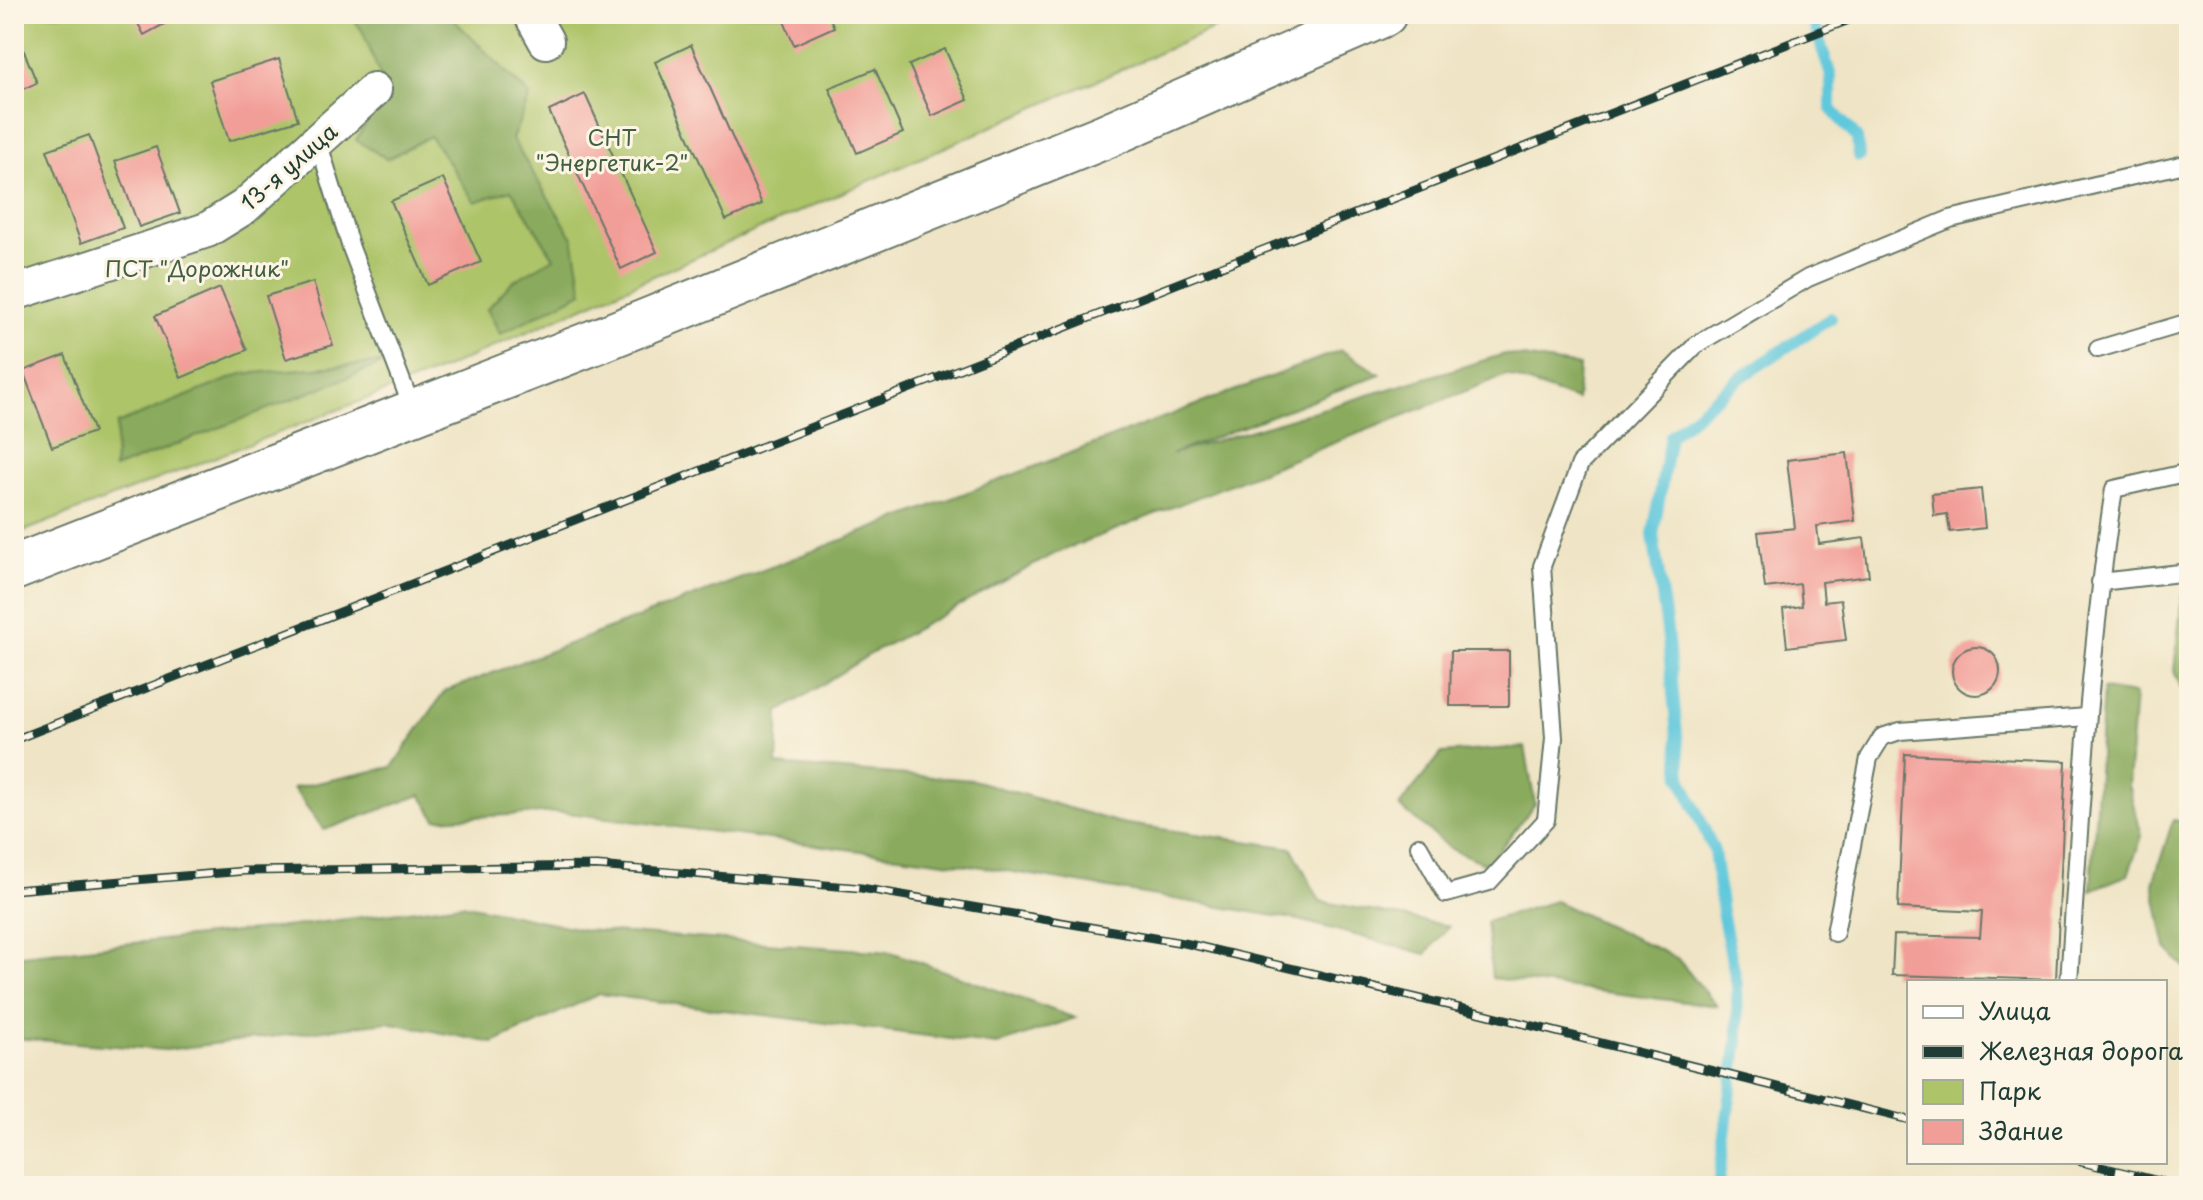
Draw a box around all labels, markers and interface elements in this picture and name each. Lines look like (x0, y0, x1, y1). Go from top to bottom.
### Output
street label: 13-я улица (232, 114, 344, 218)
park label: СHТ "Энергетик-2" (536, 120, 688, 178)
park label: ПСТ "Дорожник" (105, 251, 289, 284)
legend (1907, 980, 2167, 1164)
text: Улица (1979, 992, 2051, 1028)
text: Железная дорога (1979, 1032, 2183, 1068)
text: Парк (1979, 1072, 2042, 1108)
text: Здание (1979, 1112, 2064, 1148)

